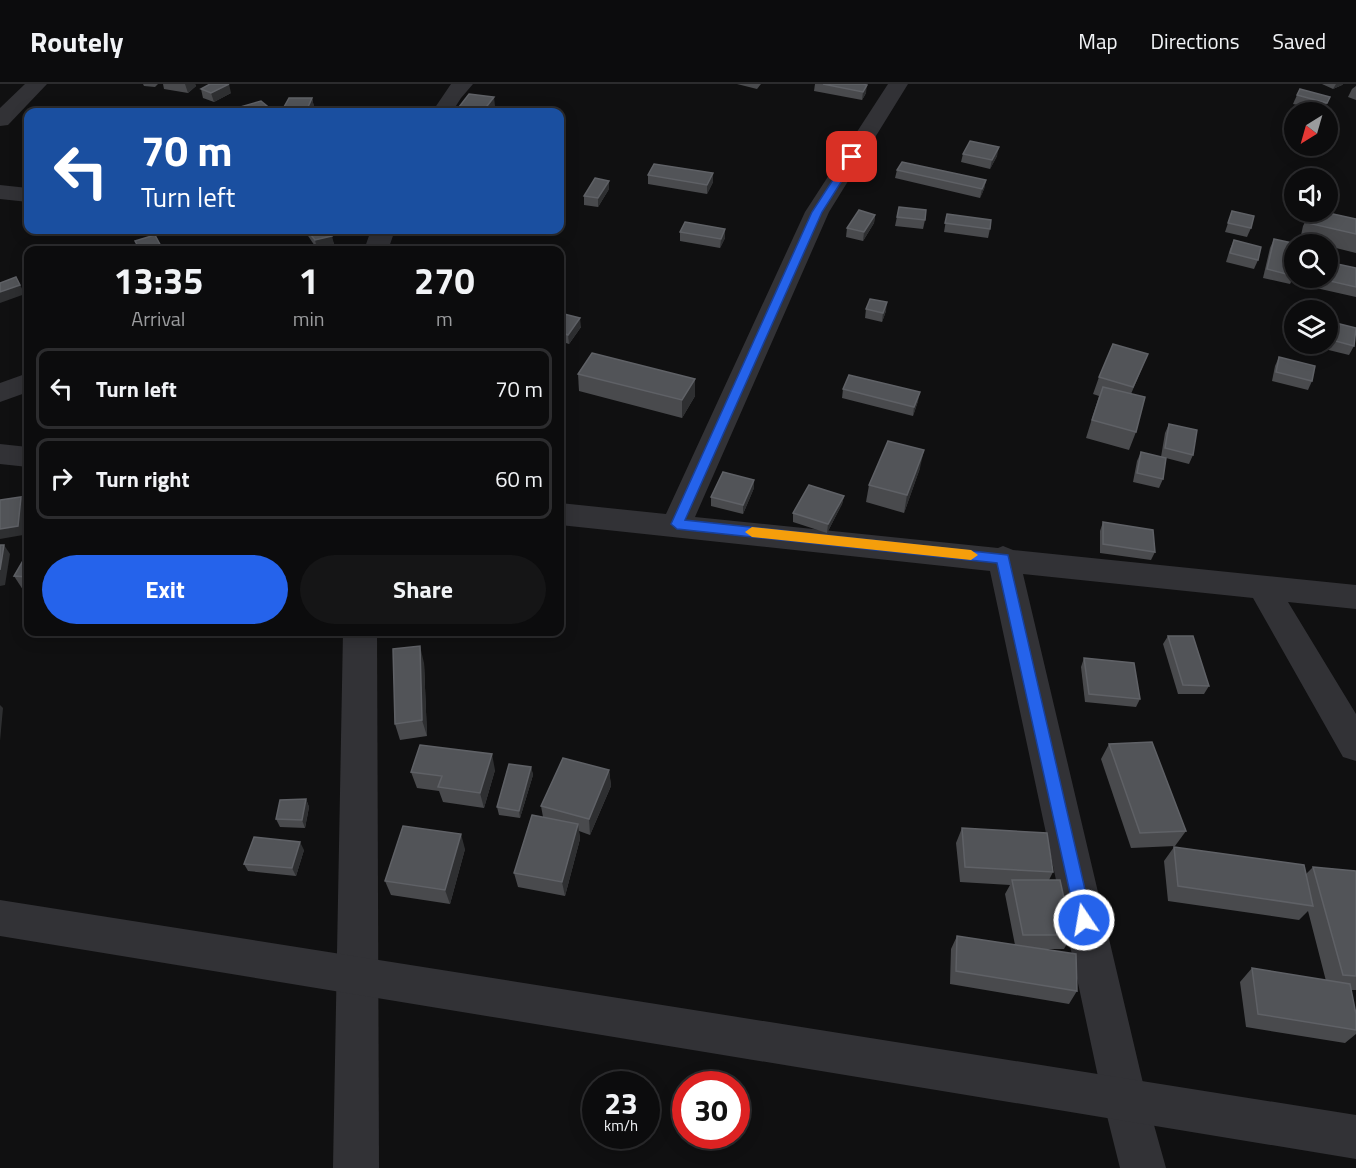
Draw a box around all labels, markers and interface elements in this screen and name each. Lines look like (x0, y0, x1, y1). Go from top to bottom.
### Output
text: Routely (30, 20, 124, 63)
text: Map (1078, 25, 1118, 57)
text: Directions (1151, 25, 1240, 57)
text: Saved (1273, 25, 1326, 57)
north arrow (1284, 102, 1338, 156)
map controls (1284, 102, 1338, 354)
text: 70 m (141, 118, 233, 182)
pin (826, 131, 877, 182)
icon: left (42, 132, 120, 210)
icon: arrive (835, 140, 868, 173)
button: sound (1284, 168, 1338, 222)
text: Turn left (141, 176, 235, 217)
button: search (1284, 234, 1338, 288)
text: 13:35 (113, 253, 203, 308)
text: 1 (299, 253, 319, 308)
text: 270 (414, 253, 475, 308)
button: layers (1284, 300, 1338, 354)
text: Arrival (131, 303, 186, 334)
text: min (293, 303, 325, 334)
text: m (436, 303, 453, 334)
icon: left (45, 372, 78, 405)
text: Turn left (96, 372, 177, 406)
text: 70 m (495, 372, 543, 406)
icon: right (45, 462, 78, 495)
text: Turn right (96, 462, 190, 496)
text: 60 m (495, 462, 543, 496)
button: Exit (42, 555, 288, 624)
button: Share (300, 555, 546, 624)
position arrow (1052, 888, 1116, 952)
speed limit sign: 30 (672, 1071, 750, 1149)
text: 23 (604, 1080, 638, 1126)
text: km/h (604, 1114, 638, 1137)

